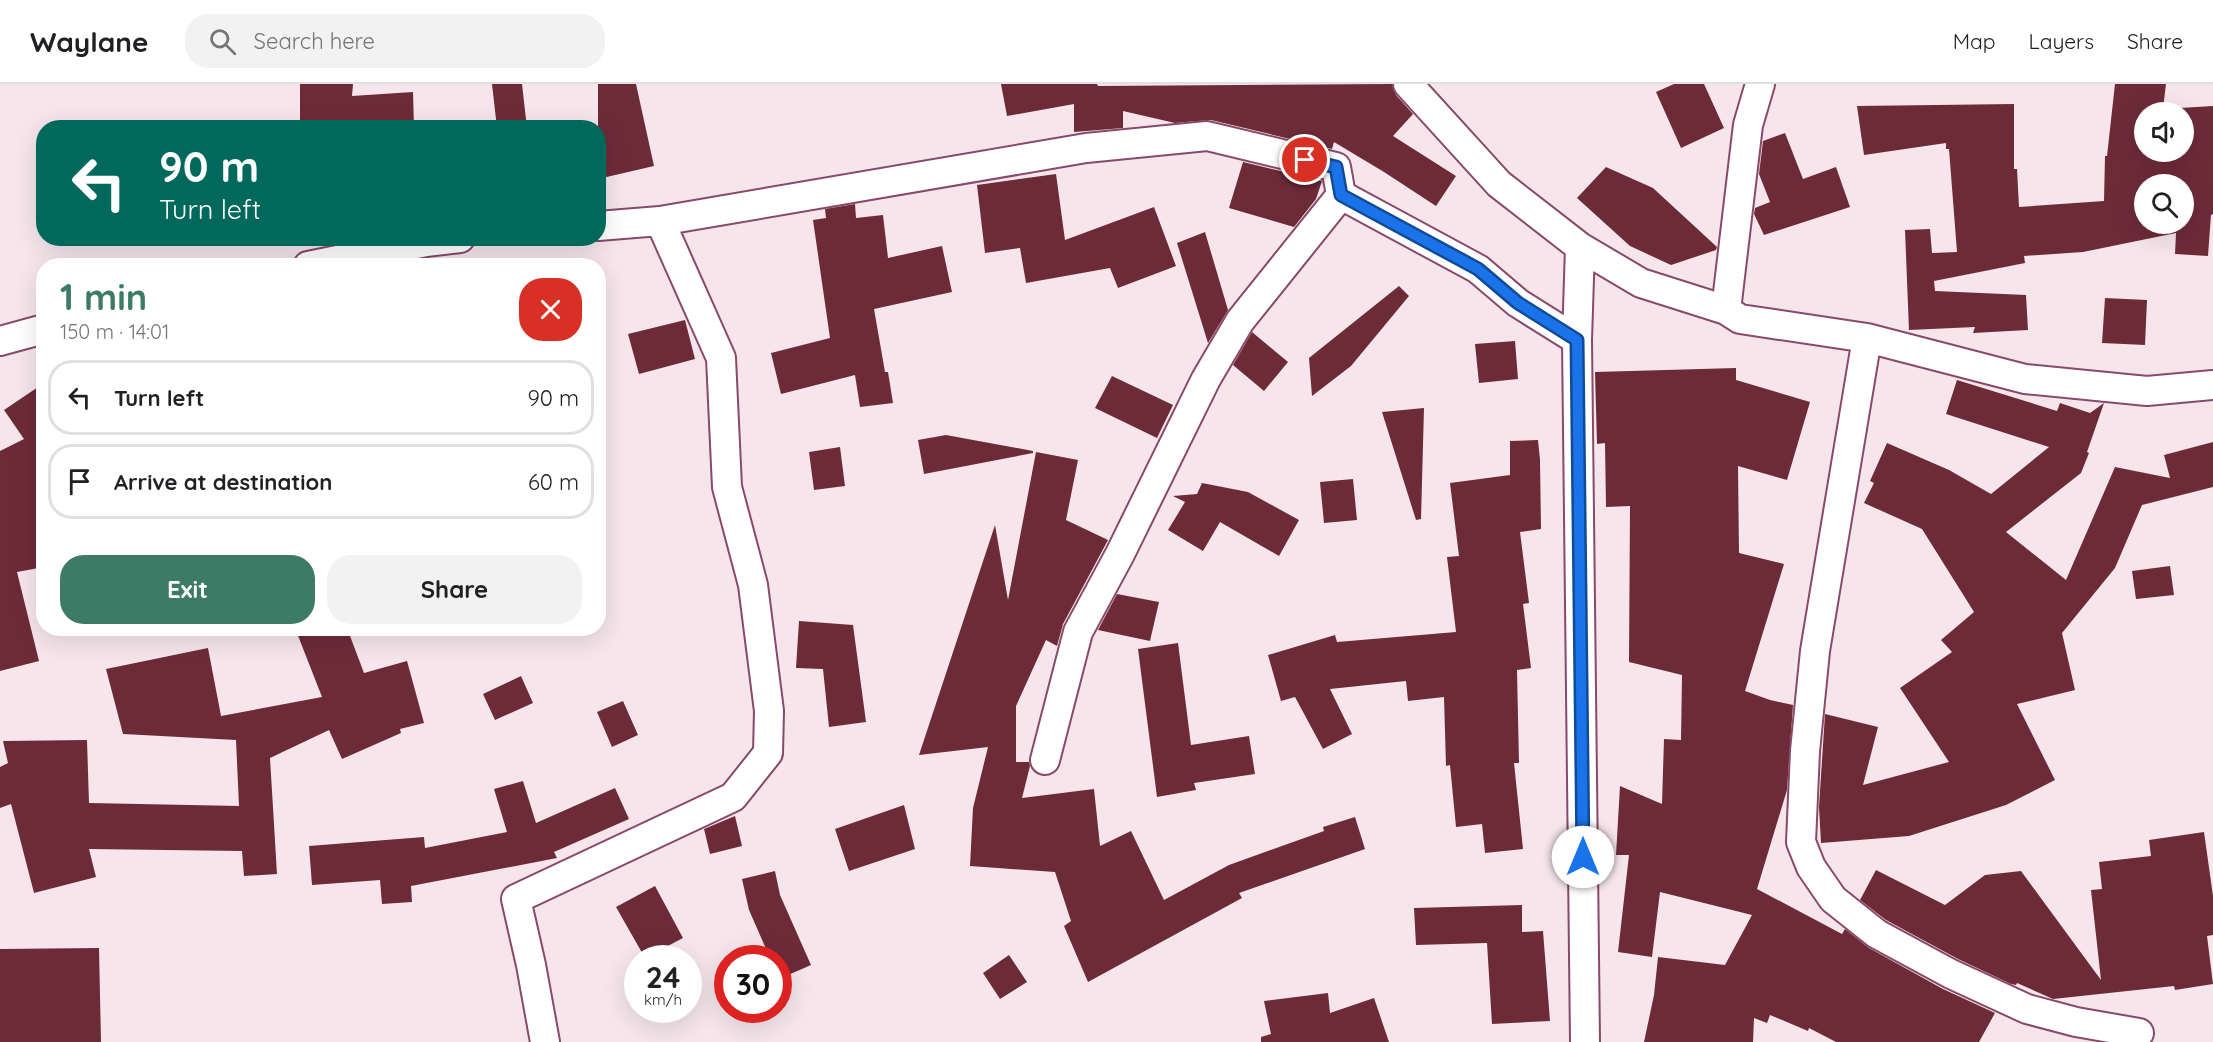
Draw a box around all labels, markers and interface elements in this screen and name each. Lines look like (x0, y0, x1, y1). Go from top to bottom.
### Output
search box (185, 14, 605, 68)
text: Waylane (30, 24, 149, 59)
icon: search (206, 25, 239, 58)
text: Search here (254, 27, 375, 55)
text: Map (1953, 28, 1996, 54)
text: Layers (2029, 28, 2094, 54)
text: Share (2127, 28, 2183, 54)
map controls (2134, 102, 2194, 234)
button: sound (2134, 102, 2194, 162)
pin (1279, 134, 1330, 185)
text: 90 m (159, 140, 259, 193)
icon: arrive (1288, 143, 1321, 176)
icon: left (60, 144, 138, 222)
button: search (2134, 174, 2194, 234)
text: Turn left (159, 192, 261, 226)
text: 1 min (60, 274, 147, 319)
button: close (519, 278, 582, 341)
text: 150 m · 14:01 (60, 319, 169, 344)
icon: left (63, 381, 96, 414)
text: Turn left (114, 384, 204, 412)
text: 90 m (528, 384, 579, 412)
icon: arrive (63, 465, 96, 498)
text: Arrive at destination (114, 468, 332, 496)
text: 60 m (528, 468, 579, 496)
button: Exit (60, 555, 315, 624)
button: Share (327, 555, 582, 624)
position arrow (1551, 825, 1615, 889)
speed limit sign: 30 (714, 945, 792, 1023)
text: 24 (646, 958, 680, 996)
text: km/h (644, 990, 682, 1009)

